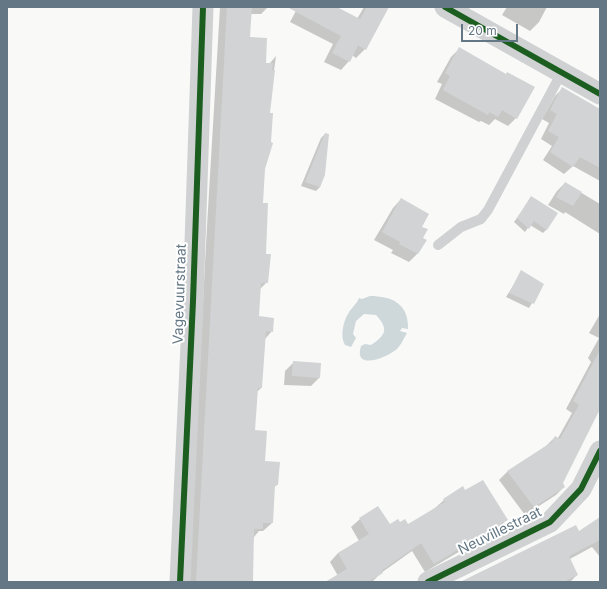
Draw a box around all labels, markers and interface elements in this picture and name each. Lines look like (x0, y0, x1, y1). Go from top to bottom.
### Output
scale bar (463, 16, 520, 42)
text: 20 m (468, 23, 497, 38)
street label: Vagevuurstraat (170, 243, 190, 345)
street label: Neuvillestraat (456, 504, 544, 558)

